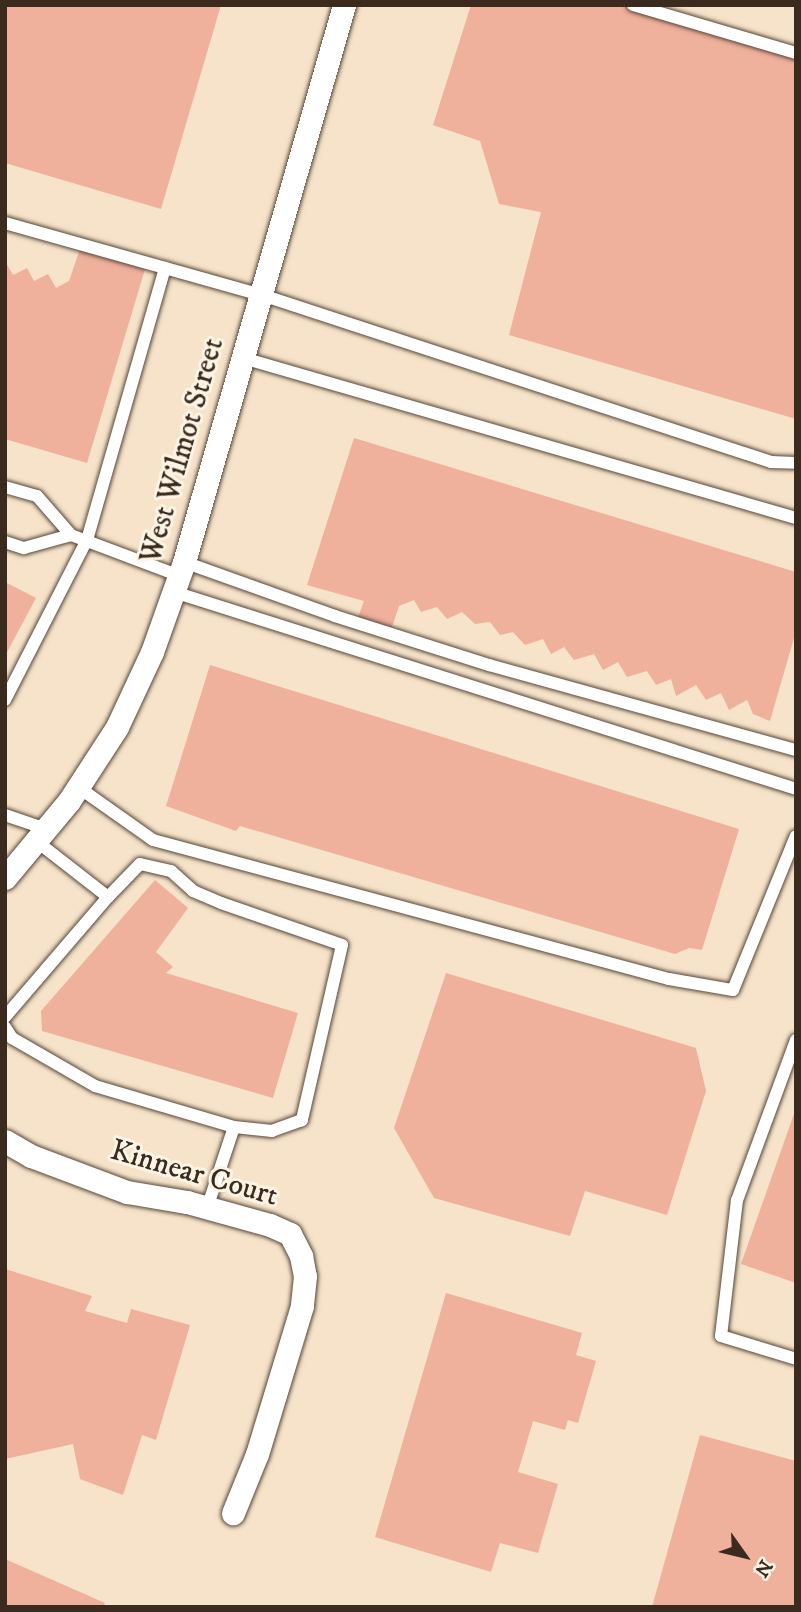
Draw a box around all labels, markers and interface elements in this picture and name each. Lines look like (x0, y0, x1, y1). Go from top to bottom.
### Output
street label: West Wilmot Street (134, 334, 232, 568)
street label: Kinnear Court (106, 1133, 282, 1215)
north arrow (710, 1521, 780, 1591)
text: N (749, 1555, 777, 1581)

